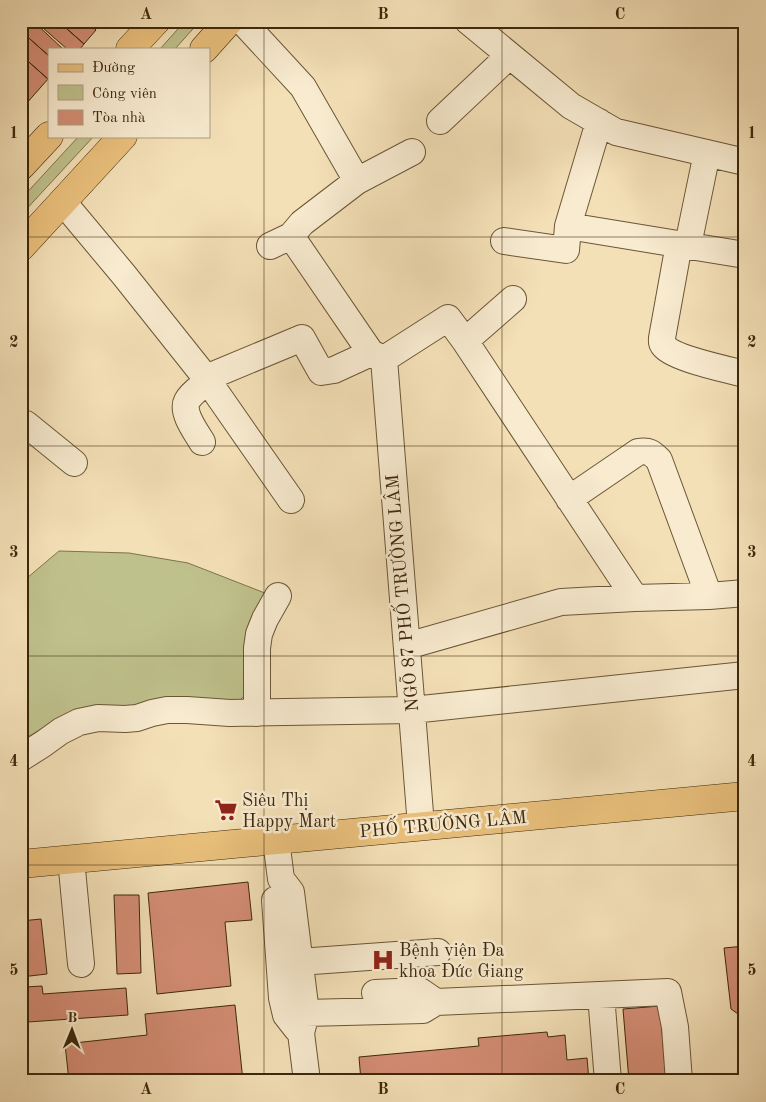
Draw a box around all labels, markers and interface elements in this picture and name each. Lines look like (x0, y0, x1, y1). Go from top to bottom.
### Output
text: A (140, 7, 152, 23)
text: B (377, 7, 389, 23)
text: C (615, 7, 625, 23)
legend (48, 48, 210, 138)
text: Đường (92, 61, 135, 76)
text: Công viên (92, 87, 157, 102)
text: Tòa nhà (92, 111, 146, 126)
text: 1 (9, 126, 19, 142)
text: 1 (747, 126, 757, 142)
text: 2 (9, 335, 19, 351)
text: 2 (747, 335, 757, 351)
street label: NGÕ 87 PHỐ TRƯỜNG LÂM (378, 473, 422, 713)
text: 3 (9, 545, 19, 561)
text: 3 (747, 545, 757, 561)
text: 4 (9, 754, 19, 770)
text: 4 (747, 754, 757, 770)
place label: Siêu Thị Happy Mart (242, 792, 336, 831)
supermarket icon: Siêu Thị Happy Mart (213, 797, 239, 823)
street label: PHỐ TRƯỜNG LÂM (358, 803, 528, 841)
place label: Bệnh viện Đa khoa Đức Giang (399, 942, 524, 981)
hospital icon: Bệnh viện Đa khoa Đức Giang (370, 947, 396, 973)
text: 5 (9, 963, 19, 979)
text: 5 (747, 963, 757, 979)
north arrow (48, 1004, 98, 1054)
text: B (67, 1011, 77, 1025)
text: A (140, 1082, 152, 1098)
text: B (377, 1082, 389, 1098)
text: C (615, 1082, 625, 1098)

